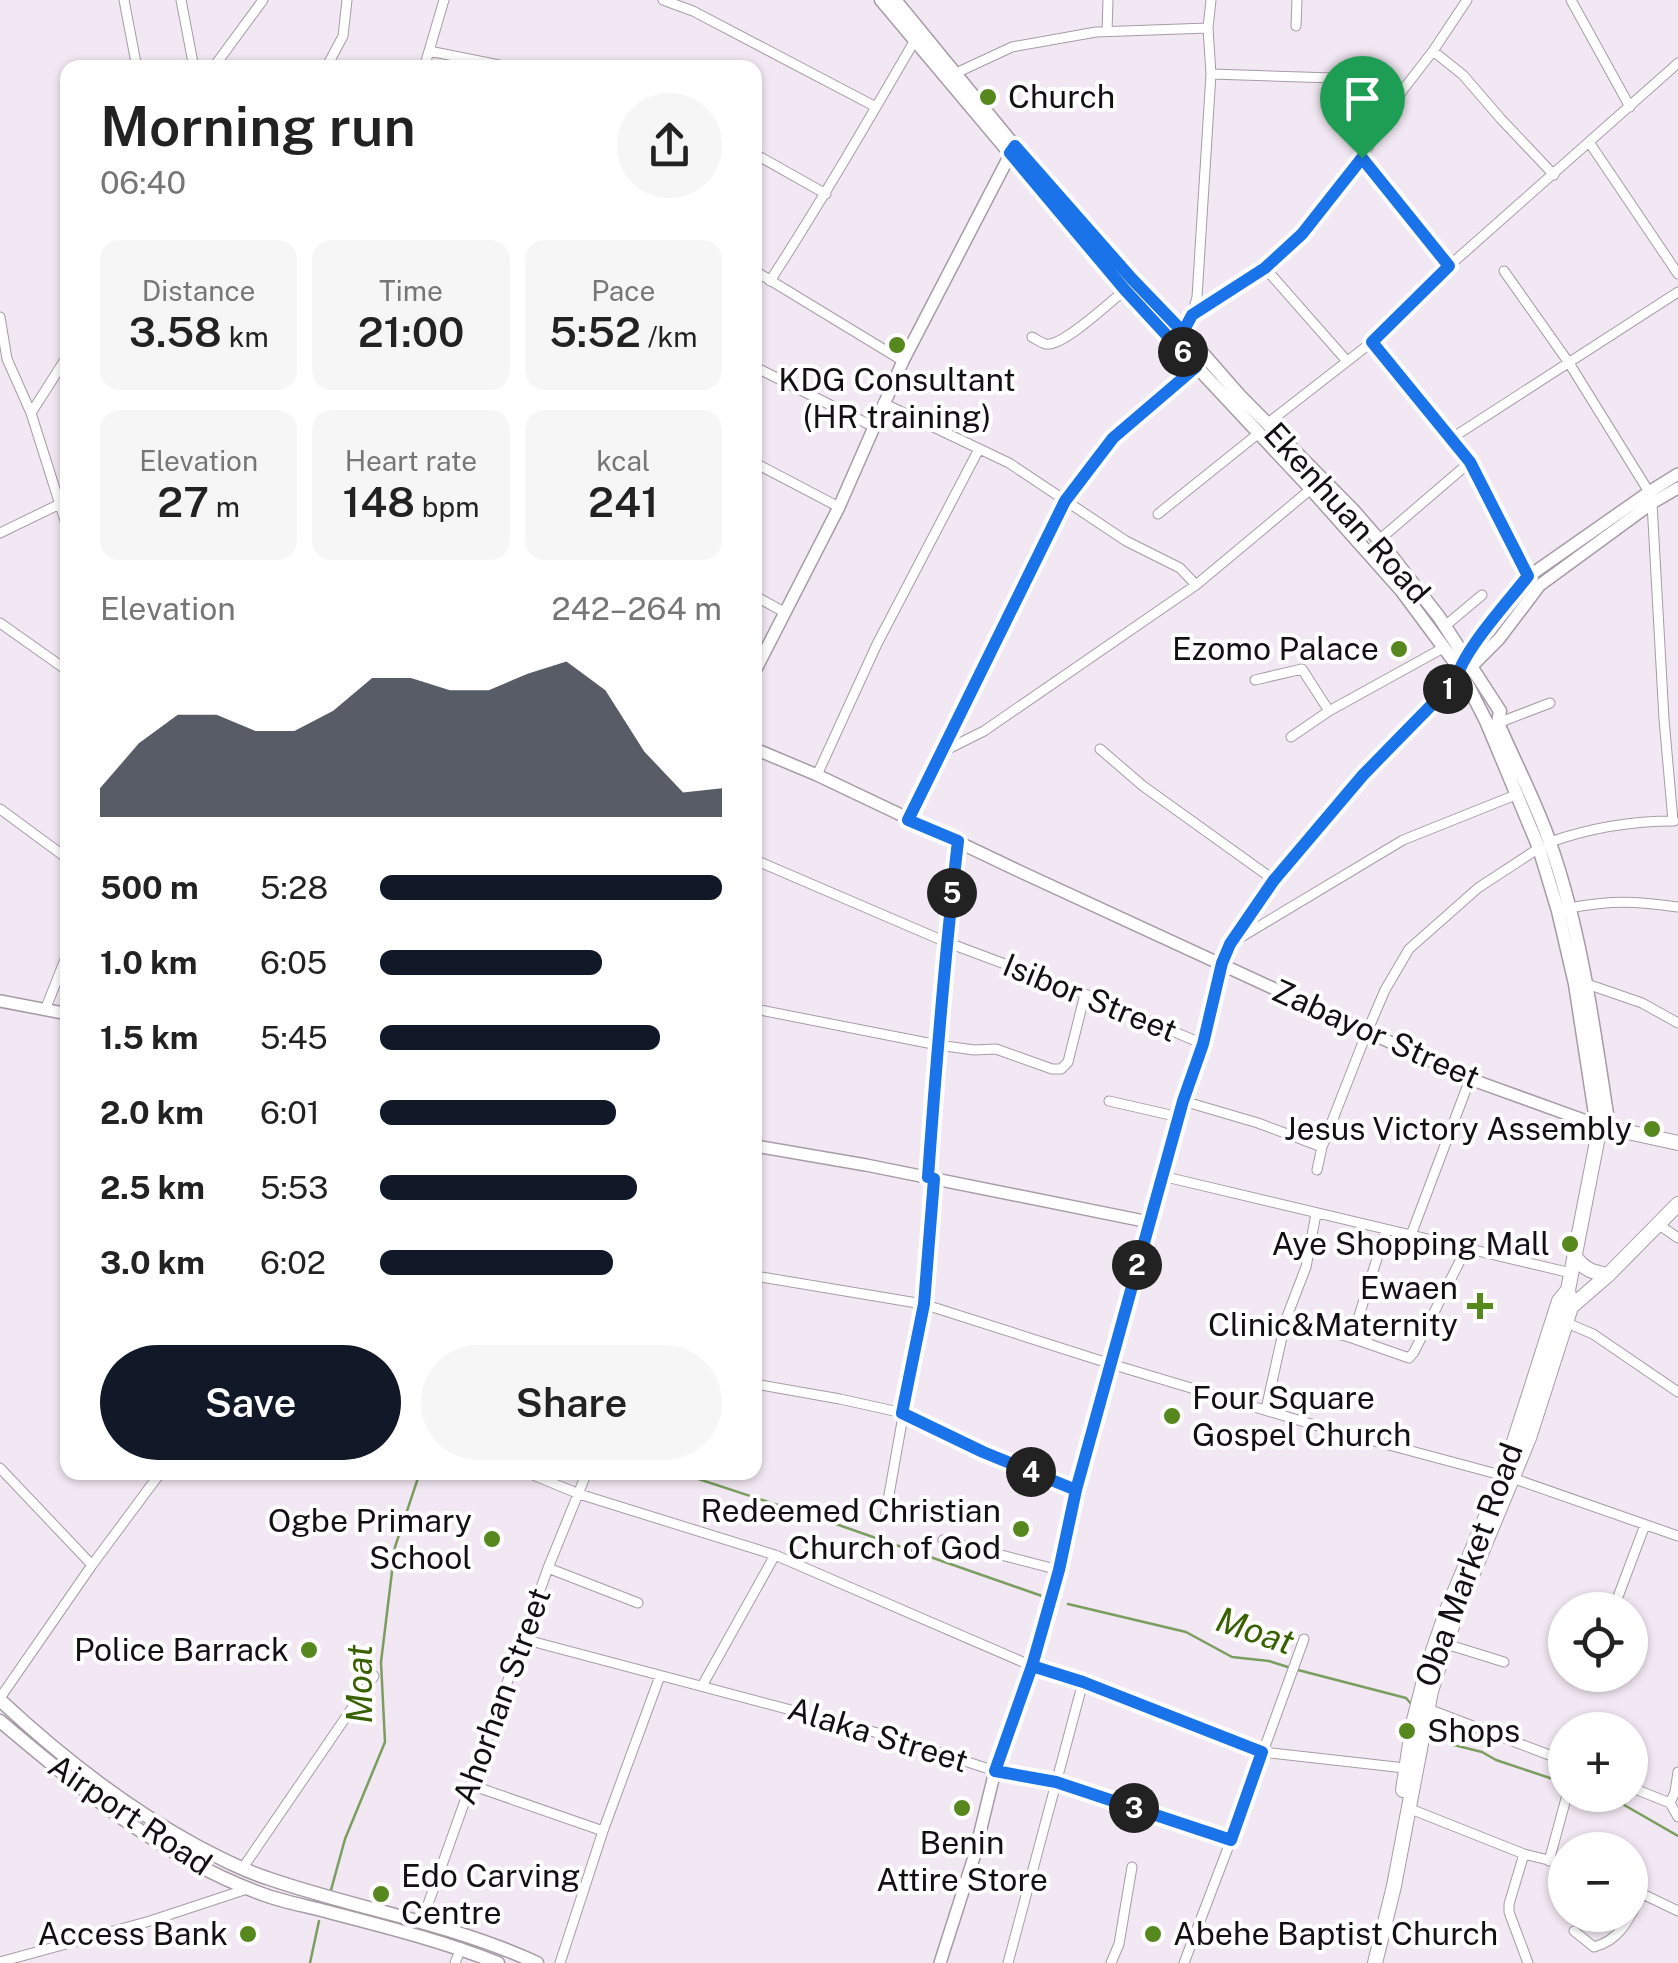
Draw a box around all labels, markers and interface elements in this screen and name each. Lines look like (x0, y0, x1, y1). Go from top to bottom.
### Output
pin (1320, 56, 1405, 159)
icon: arrive (1335, 71, 1390, 126)
place label: Church (1008, 78, 1115, 115)
marker: Church (977, 86, 999, 108)
button: share (617, 93, 722, 198)
text: Morning run (100, 94, 416, 158)
text: 06:40 (100, 164, 186, 201)
text: Distance (142, 274, 255, 307)
text: Time (379, 274, 443, 307)
text: Pace (591, 274, 655, 307)
text: 3.58 (129, 307, 222, 356)
text: 21:00 (358, 307, 464, 356)
text: 5:52 (549, 307, 641, 356)
text: km (222, 320, 269, 353)
text: /km (641, 320, 697, 353)
pin: 6 (1158, 327, 1208, 377)
marker: KDG Consultant (HR training) (886, 334, 908, 356)
text: 6 (1174, 335, 1192, 368)
place label: KDG Consultant (HR training) (778, 361, 1016, 435)
street label: Ekenhuan Road (1257, 415, 1438, 611)
text: Elevation (139, 444, 258, 477)
text: Heart rate (345, 444, 477, 477)
text: kcal (596, 444, 650, 477)
text: 27 (157, 477, 209, 526)
text: 148 (343, 477, 415, 526)
text: 241 (588, 477, 659, 526)
text: m (209, 490, 240, 523)
text: bpm (415, 490, 479, 523)
text: Elevation (100, 590, 236, 627)
text: 242–264 m (551, 590, 722, 627)
place label: Ezomo Palace (1172, 630, 1379, 667)
marker: Ezomo Palace (1388, 638, 1410, 660)
pin: 1 (1423, 664, 1473, 714)
text: 1 (1442, 672, 1454, 705)
pin: 5 (927, 868, 977, 918)
text: 500 m (100, 869, 199, 906)
text: 5:28 (260, 869, 328, 906)
text: 5 (943, 876, 961, 909)
text: 1.0 km (100, 944, 197, 981)
text: 6:05 (260, 944, 327, 981)
street label: Isibor Street (998, 946, 1183, 1049)
street label: Zabayor Street (1267, 971, 1486, 1096)
text: 1.5 km (100, 1019, 198, 1056)
text: 5:45 (260, 1019, 328, 1056)
text: 2.0 km (100, 1094, 204, 1131)
text: 6:01 (260, 1094, 320, 1131)
place label: Jesus Victory Assembly (1284, 1110, 1632, 1147)
marker: Jesus Victory Assembly (1641, 1118, 1663, 1140)
text: 2.5 km (100, 1169, 205, 1206)
text: 5:53 (260, 1169, 328, 1206)
place label: Aye Shopping Mall (1271, 1225, 1550, 1262)
marker: Aye Shopping Mall (1559, 1233, 1581, 1255)
pin: 2 (1112, 1240, 1162, 1290)
text: 3.0 km (100, 1244, 205, 1281)
text: 6:02 (260, 1244, 326, 1281)
text: 2 (1128, 1248, 1146, 1281)
place label: Ewaen Clinic&Maternity (1208, 1269, 1458, 1343)
marker: Ewaen Clinic&Maternity (1467, 1293, 1493, 1319)
button: Save (100, 1345, 401, 1460)
button: Share (421, 1345, 722, 1460)
place label: Four Square Gospel Church (1192, 1379, 1411, 1453)
marker: Four Square Gospel Church (1161, 1405, 1183, 1427)
street label: Oba Market Road (1407, 1438, 1530, 1692)
pin: 4 (1006, 1447, 1056, 1497)
text: 4 (1022, 1455, 1040, 1488)
place label: Redeemed Christian Church of God (700, 1492, 1001, 1566)
place label: Ogbe Primary School (268, 1502, 472, 1576)
marker: Redeemed Christian Church of God (1010, 1518, 1032, 1540)
marker: Ogbe Primary School (481, 1528, 503, 1550)
street label: Ahorhan Street (445, 1583, 558, 1809)
map controls (1548, 1592, 1648, 1932)
button: locate (1548, 1592, 1648, 1692)
water label: Moat (1211, 1598, 1299, 1663)
place label: Police Barrack (74, 1631, 289, 1668)
marker: Police Barrack (298, 1639, 320, 1661)
water label: Moat (339, 1644, 380, 1724)
street label: Alaka Street (784, 1690, 973, 1779)
place label: Shops (1427, 1712, 1520, 1749)
button: + (1548, 1712, 1648, 1812)
marker: Shops (1396, 1720, 1418, 1742)
street label: Airport Road (42, 1747, 219, 1883)
pin: 3 (1109, 1783, 1159, 1833)
text: 3 (1125, 1791, 1143, 1824)
marker: Benin Attire Store (951, 1797, 973, 1819)
place label: Benin Attire Store (876, 1824, 1048, 1898)
button: − (1548, 1832, 1648, 1932)
place label: Edo Carving Centre (401, 1857, 581, 1931)
marker: Edo Carving Centre (370, 1883, 392, 1905)
place label: Access Bank (38, 1915, 228, 1952)
place label: Abehe Baptist Church (1173, 1915, 1498, 1952)
marker: Access Bank (237, 1923, 259, 1945)
marker: Abehe Baptist Church (1142, 1923, 1164, 1945)

